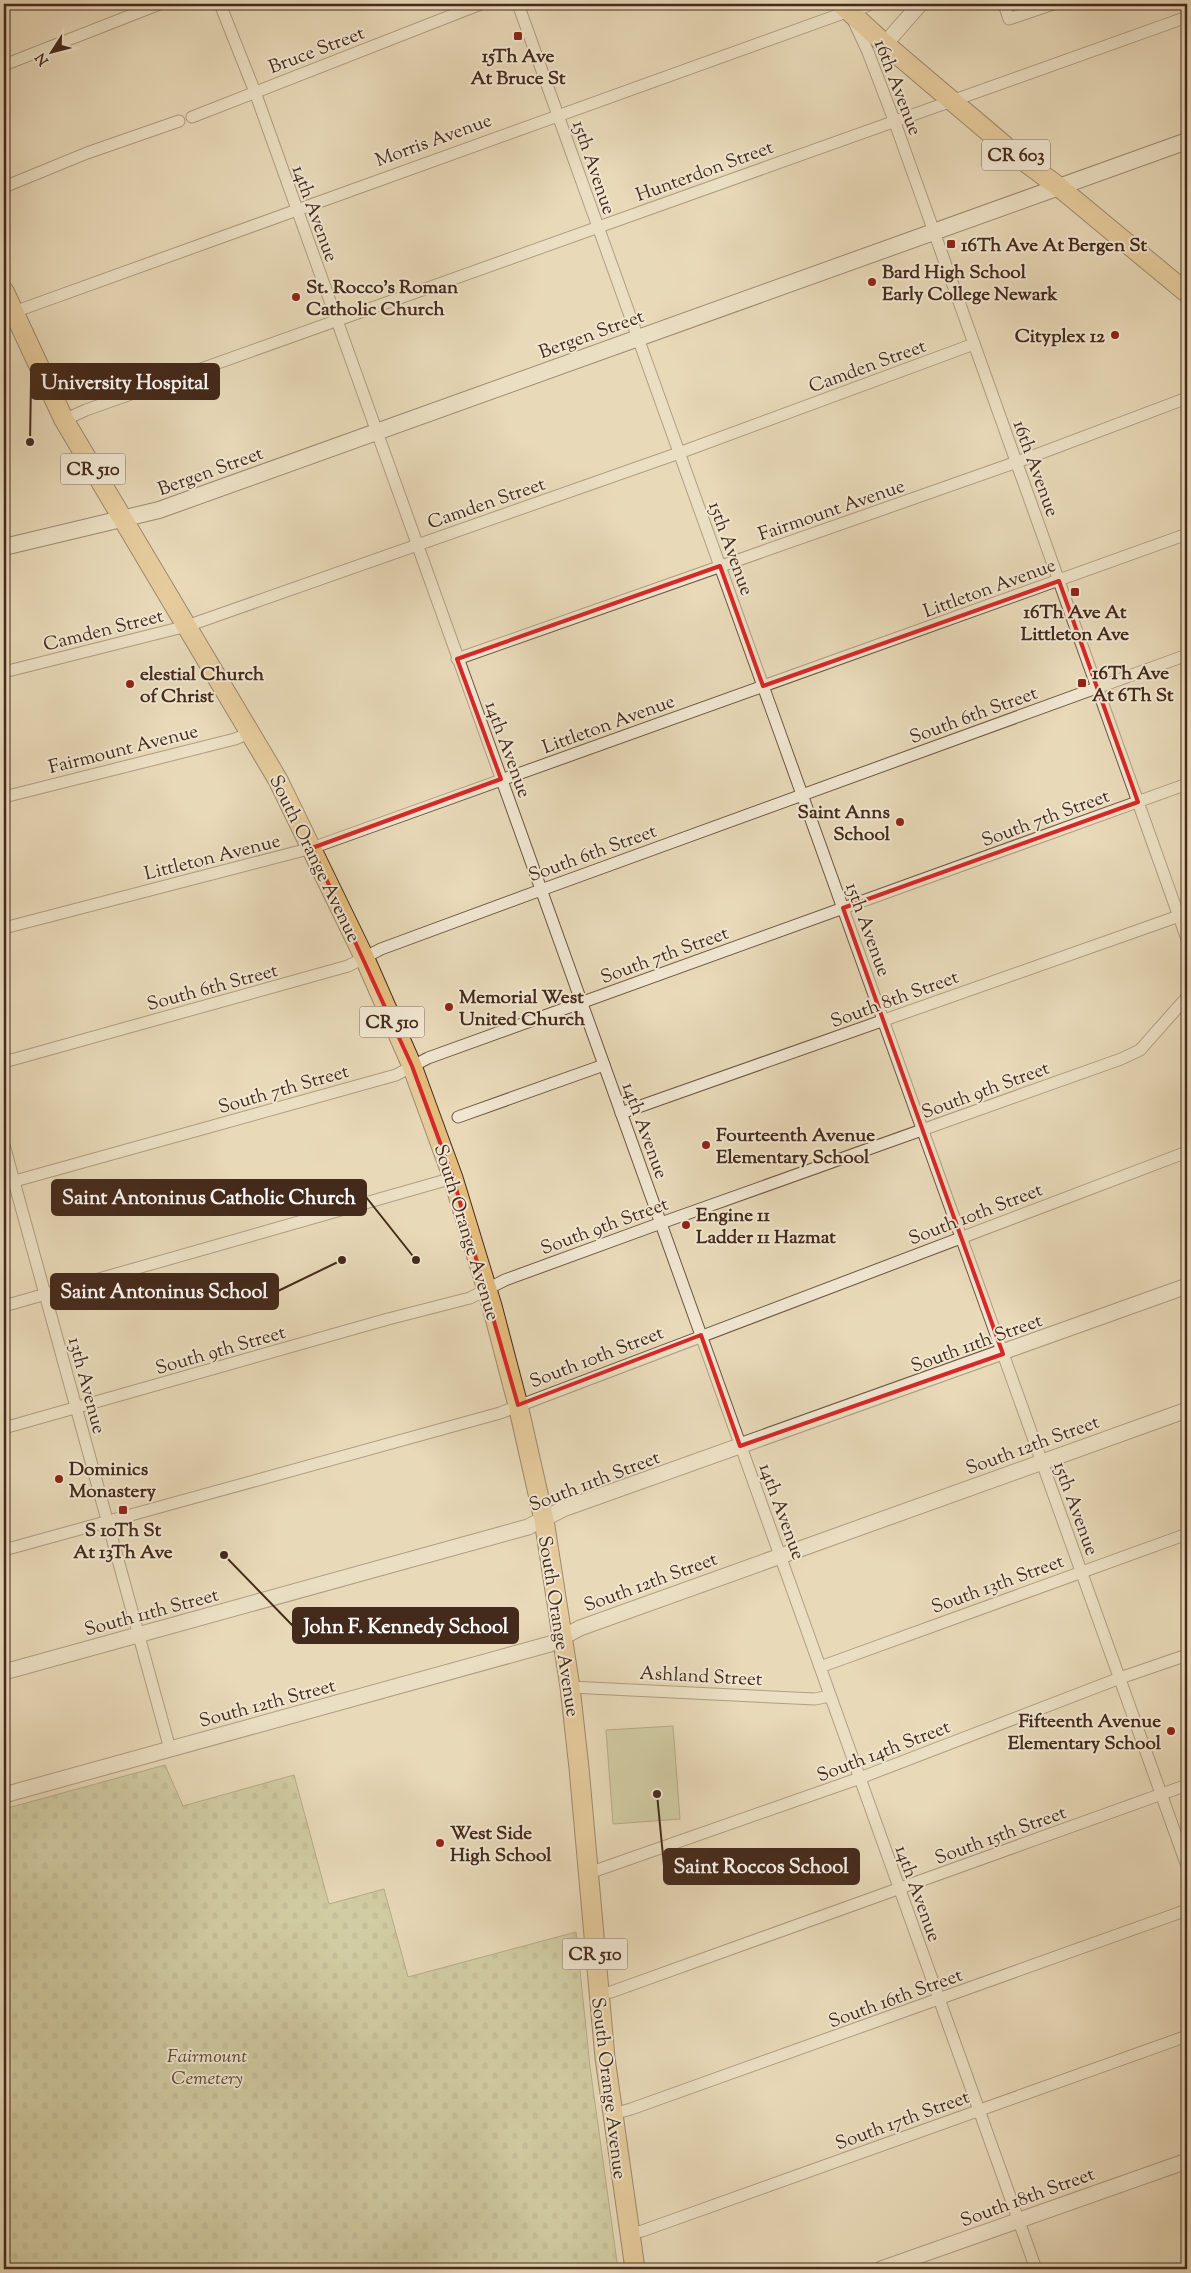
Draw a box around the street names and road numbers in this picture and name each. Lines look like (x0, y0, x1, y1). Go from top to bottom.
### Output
street label: Bruce Street (265, 21, 369, 82)
street label: 16th Avenue (866, 36, 927, 140)
street label: Morris Avenue (372, 108, 496, 175)
street label: 15th Avenue (564, 117, 621, 219)
street label: Hunterdon Street (632, 135, 778, 210)
road number: CR 603 (982, 140, 1050, 170)
street label: 14th Avenue (284, 162, 344, 266)
street label: Bergen Street (535, 304, 649, 367)
street label: Camden Street (805, 333, 931, 401)
street label: 16th Avenue (1005, 417, 1065, 521)
street label: Bergen Street (154, 441, 268, 504)
road number: CR 510 (61, 454, 126, 484)
street label: Camden Street (424, 471, 550, 537)
street label: Fairmount Avenue (755, 474, 909, 549)
street label: 15th Avenue (700, 498, 759, 600)
street label: Littleton Avenue (920, 553, 1060, 626)
street label: Camden Street (41, 603, 167, 659)
street label: South 6th Street (906, 680, 1042, 752)
street label: Littleton Avenue (539, 689, 679, 762)
street label: 14th Avenue (477, 698, 537, 802)
street label: Fairmount Avenue (46, 719, 201, 782)
street label: South Orange Avenue (261, 771, 366, 947)
street label: South 7th Street (978, 783, 1114, 855)
street label: South 6th Street (525, 818, 661, 890)
street label: Littleton Avenue (142, 828, 284, 888)
street label: 15th Avenue (837, 879, 896, 981)
street label: South 7th Street (597, 920, 733, 992)
street label: South 6th Street (144, 958, 282, 1019)
street label: South 8th Street (827, 964, 963, 1036)
road number: CR 510 (360, 1006, 424, 1038)
street label: South 9th Street (918, 1056, 1054, 1127)
street label: South 7th Street (215, 1059, 353, 1122)
street label: 14th Avenue (614, 1079, 674, 1183)
street label: South Orange Avenue (426, 1141, 505, 1324)
street label: South 10th Street (905, 1177, 1047, 1253)
street label: South 9th Street (537, 1192, 673, 1263)
street label: South 11th Street (907, 1308, 1047, 1381)
street label: South 9th Street (152, 1320, 289, 1383)
street label: South 10th Street (526, 1320, 668, 1396)
street label: 13th Avenue (60, 1334, 111, 1437)
street label: South 12th Street (962, 1409, 1104, 1483)
street label: South 11th Street (526, 1445, 665, 1520)
street label: 15th Avenue (1045, 1458, 1104, 1560)
street label: 14th Avenue (751, 1460, 811, 1564)
street label: South Orange Avenue (530, 1534, 585, 1719)
street label: South 12th Street (580, 1546, 722, 1620)
street label: South 13th Street (928, 1549, 1068, 1622)
street label: South 11th Street (81, 1582, 222, 1644)
street label: Ashland Street (639, 1661, 763, 1694)
street label: South 12th Street (196, 1673, 339, 1736)
street label: South 14th Street (813, 1714, 955, 1790)
street label: South 15th Street (931, 1800, 1071, 1873)
street label: 14th Avenue (887, 1842, 947, 1946)
road number: CR 510 (562, 1938, 628, 1970)
street label: South 16th Street (825, 1962, 967, 2036)
street label: South Orange Avenue (583, 1996, 632, 2181)
street label: South 17th Street (832, 2084, 974, 2158)
street label: South 18th Street (957, 2161, 1099, 2235)

